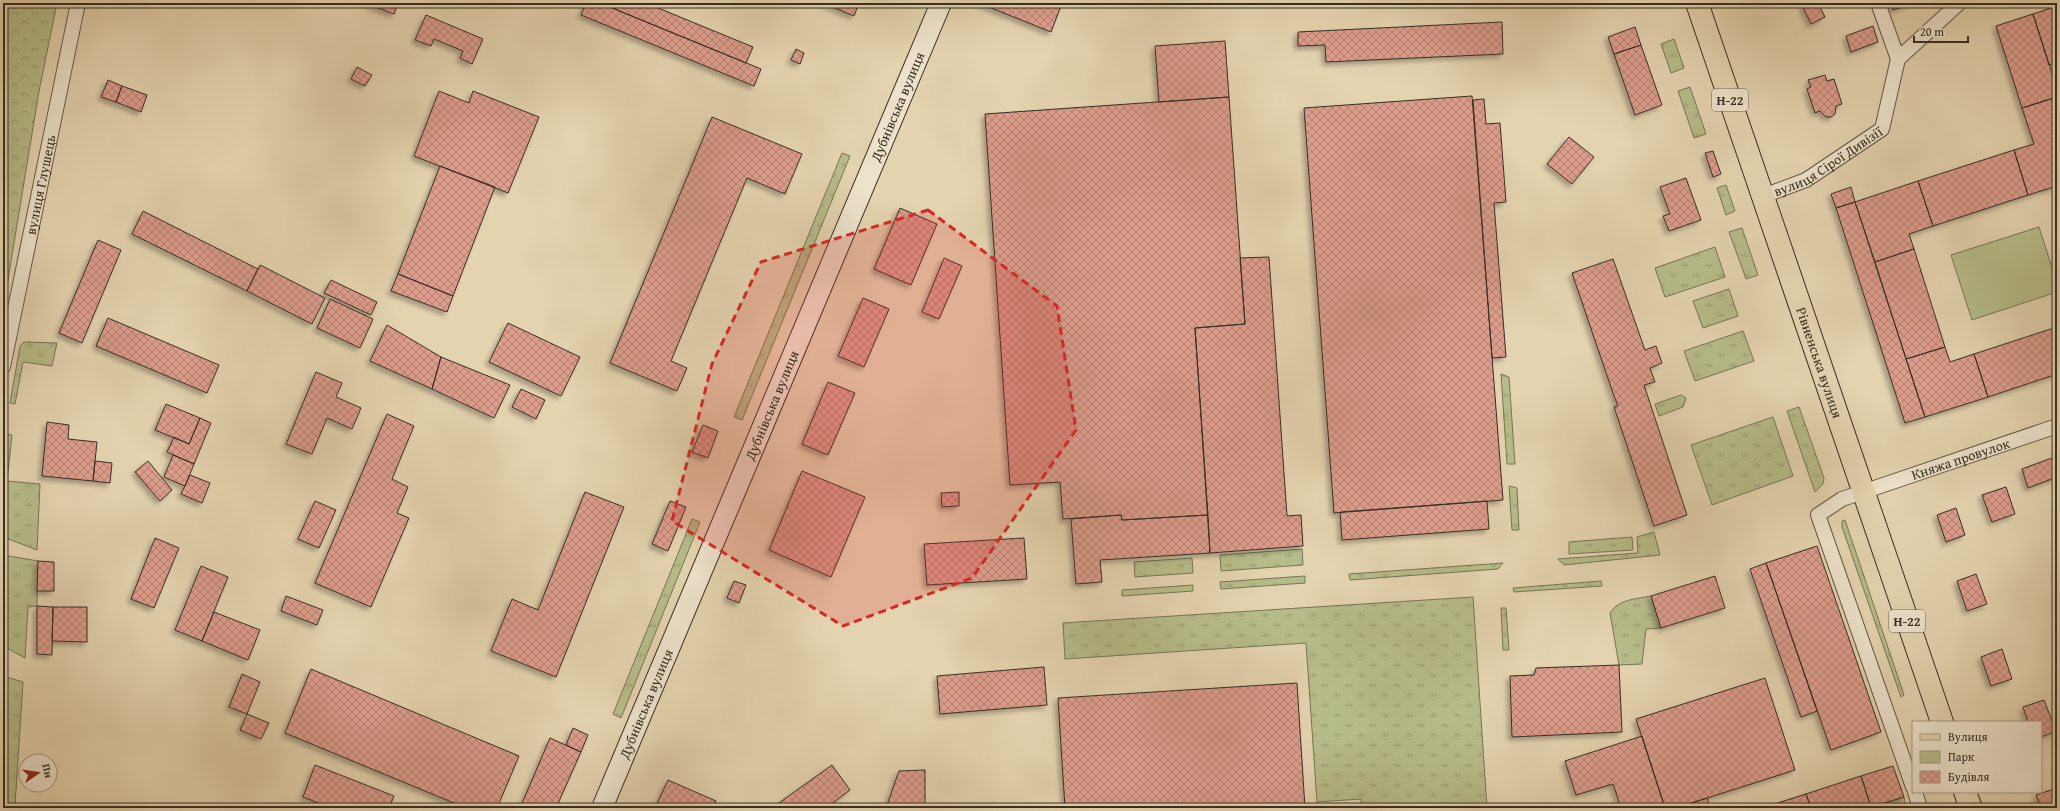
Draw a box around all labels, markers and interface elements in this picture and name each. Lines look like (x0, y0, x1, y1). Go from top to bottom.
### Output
scale bar (1914, 18, 1968, 44)
text: 20 m (1920, 23, 1944, 40)
street label: Дубнівська вулиця (865, 49, 929, 165)
road number: Н-22 (1712, 89, 1748, 111)
street label: вулиця Сірої Дивізії (1771, 121, 1887, 201)
street label: вулиця Глушець (20, 133, 61, 237)
street label: Рівненська вулиця (1791, 304, 1848, 421)
street label: Дубнівська вулиця (739, 347, 804, 464)
street label: Княжа провулок (1909, 433, 2013, 485)
road number: Н-22 (1889, 610, 1925, 632)
street label: Дубнівська вулиця (614, 646, 678, 763)
legend (1912, 721, 2042, 793)
text: Вулиця (1948, 728, 1988, 745)
text: Парк (1948, 748, 1975, 765)
north arrow (18, 753, 58, 793)
text: Пн (38, 762, 57, 780)
text: Будівля (1948, 768, 1989, 785)

